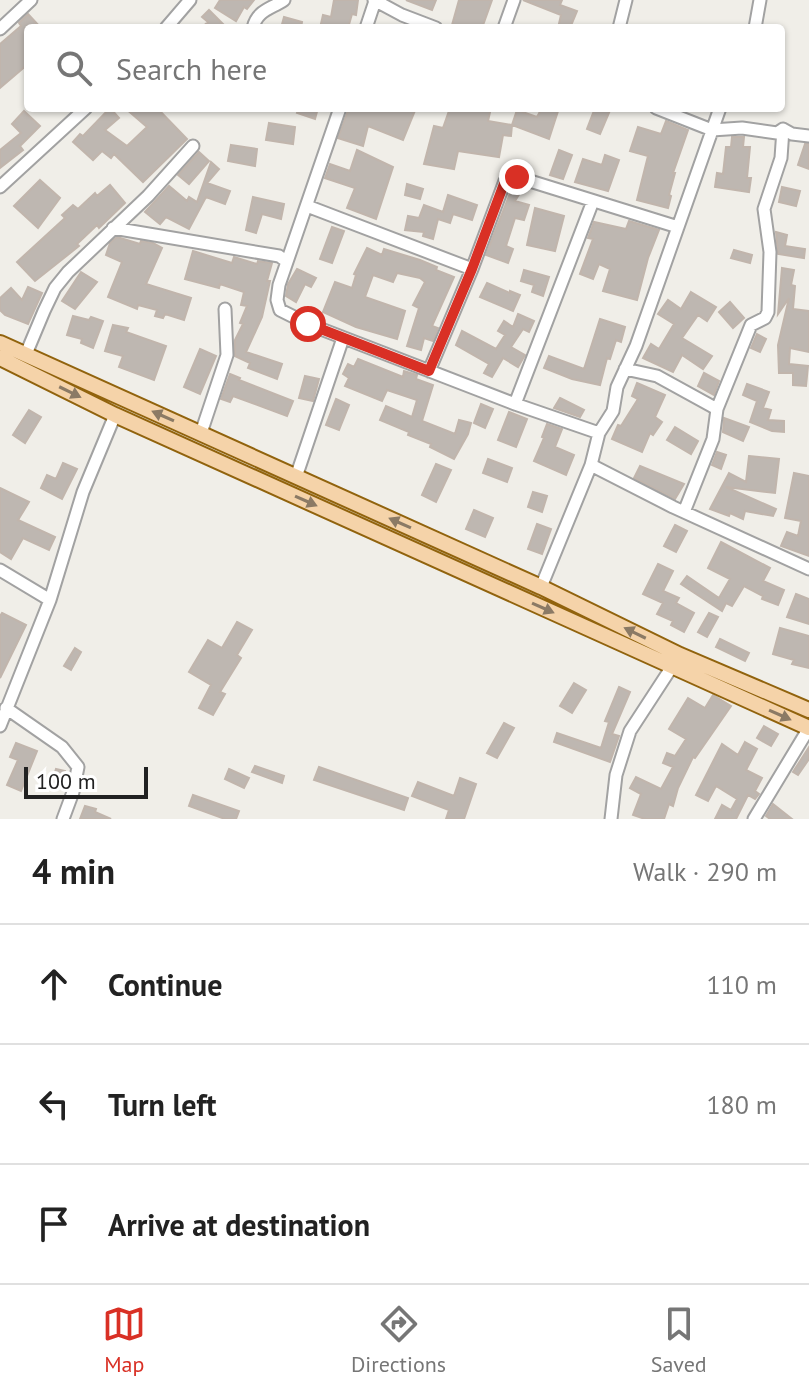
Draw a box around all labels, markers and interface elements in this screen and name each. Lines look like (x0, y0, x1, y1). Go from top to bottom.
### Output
search box (24, 24, 785, 112)
icon: search (52, 46, 96, 90)
text: Search here (116, 49, 267, 88)
route end (499, 159, 535, 195)
route start (290, 306, 326, 342)
one-way arrow (58, 385, 82, 399)
one-way arrow (151, 409, 174, 423)
one-way arrow (294, 494, 318, 508)
one-way arrow (388, 516, 411, 530)
one-way arrow (531, 602, 555, 615)
one-way arrow (624, 626, 647, 640)
one-way arrow (768, 709, 792, 722)
scale bar (24, 763, 148, 799)
text: 100 m (36, 767, 96, 795)
text: 4 min (32, 849, 115, 893)
text: Walk · 290 m (633, 855, 777, 888)
icon: ahead (32, 962, 76, 1006)
text: Continue (108, 965, 222, 1004)
text: 110 m (706, 968, 777, 1001)
icon: left (32, 1082, 76, 1126)
text: Turn left (108, 1085, 216, 1124)
text: 180 m (706, 1088, 777, 1121)
icon: arrive (32, 1202, 76, 1246)
text: Arrive at destination (108, 1205, 370, 1244)
tab: Map (102, 1302, 146, 1378)
tab: Directions (351, 1302, 446, 1378)
tab: Saved (651, 1302, 707, 1378)

